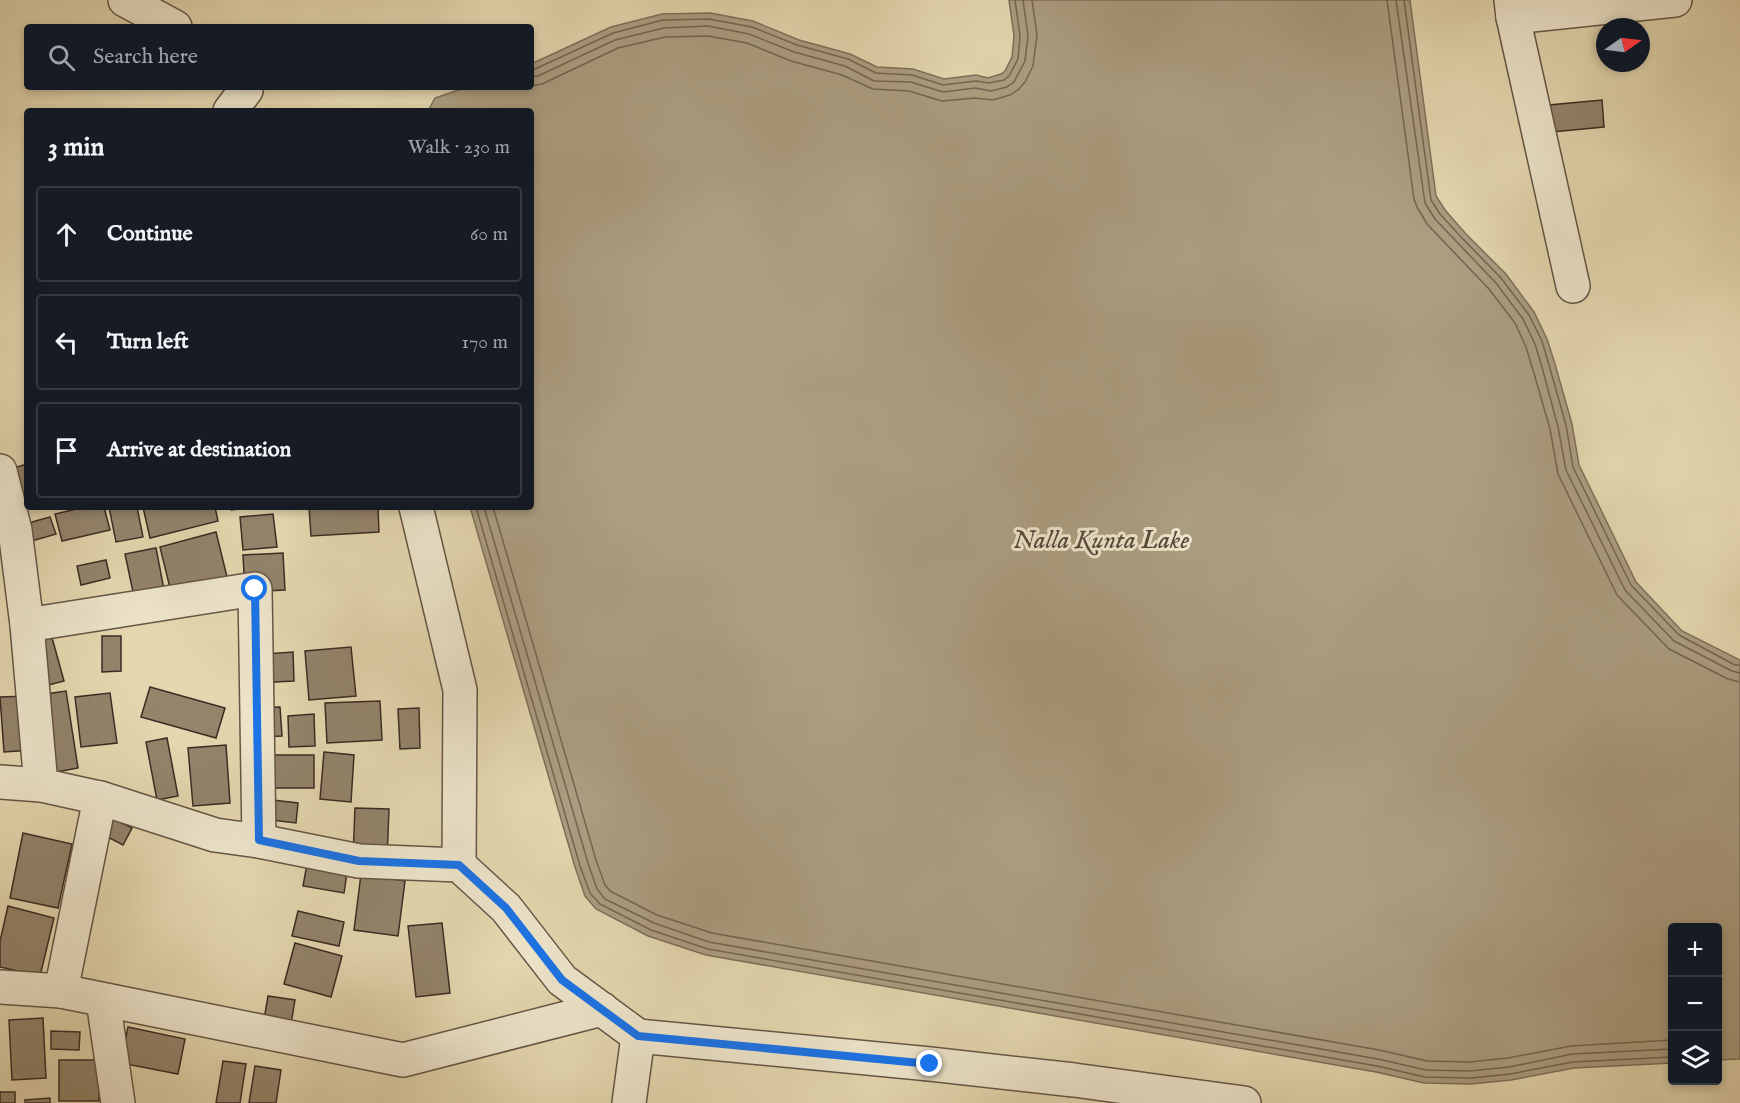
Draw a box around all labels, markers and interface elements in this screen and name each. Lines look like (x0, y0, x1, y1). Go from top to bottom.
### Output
north arrow (1596, 18, 1650, 72)
search box (24, 24, 534, 90)
icon: search (45, 41, 78, 74)
text: Search here (93, 43, 198, 71)
text: 3 min (48, 131, 104, 164)
text: Walk · 230 m (408, 135, 510, 160)
icon: ahead (50, 218, 83, 251)
text: Continue (107, 220, 193, 248)
text: 60 m (470, 222, 508, 247)
icon: left (50, 326, 83, 359)
text: Turn left (107, 328, 189, 356)
text: 170 m (462, 330, 508, 355)
icon: arrive (50, 434, 83, 467)
text: Arrive at destination (107, 436, 291, 464)
water label: Nalla Kunta Lake (1013, 524, 1189, 557)
route start (241, 575, 267, 601)
map controls (1668, 923, 1722, 1085)
button: + (1668, 923, 1722, 977)
button: − (1668, 977, 1722, 1031)
button: layers (1668, 1031, 1722, 1085)
route end (916, 1050, 942, 1076)

